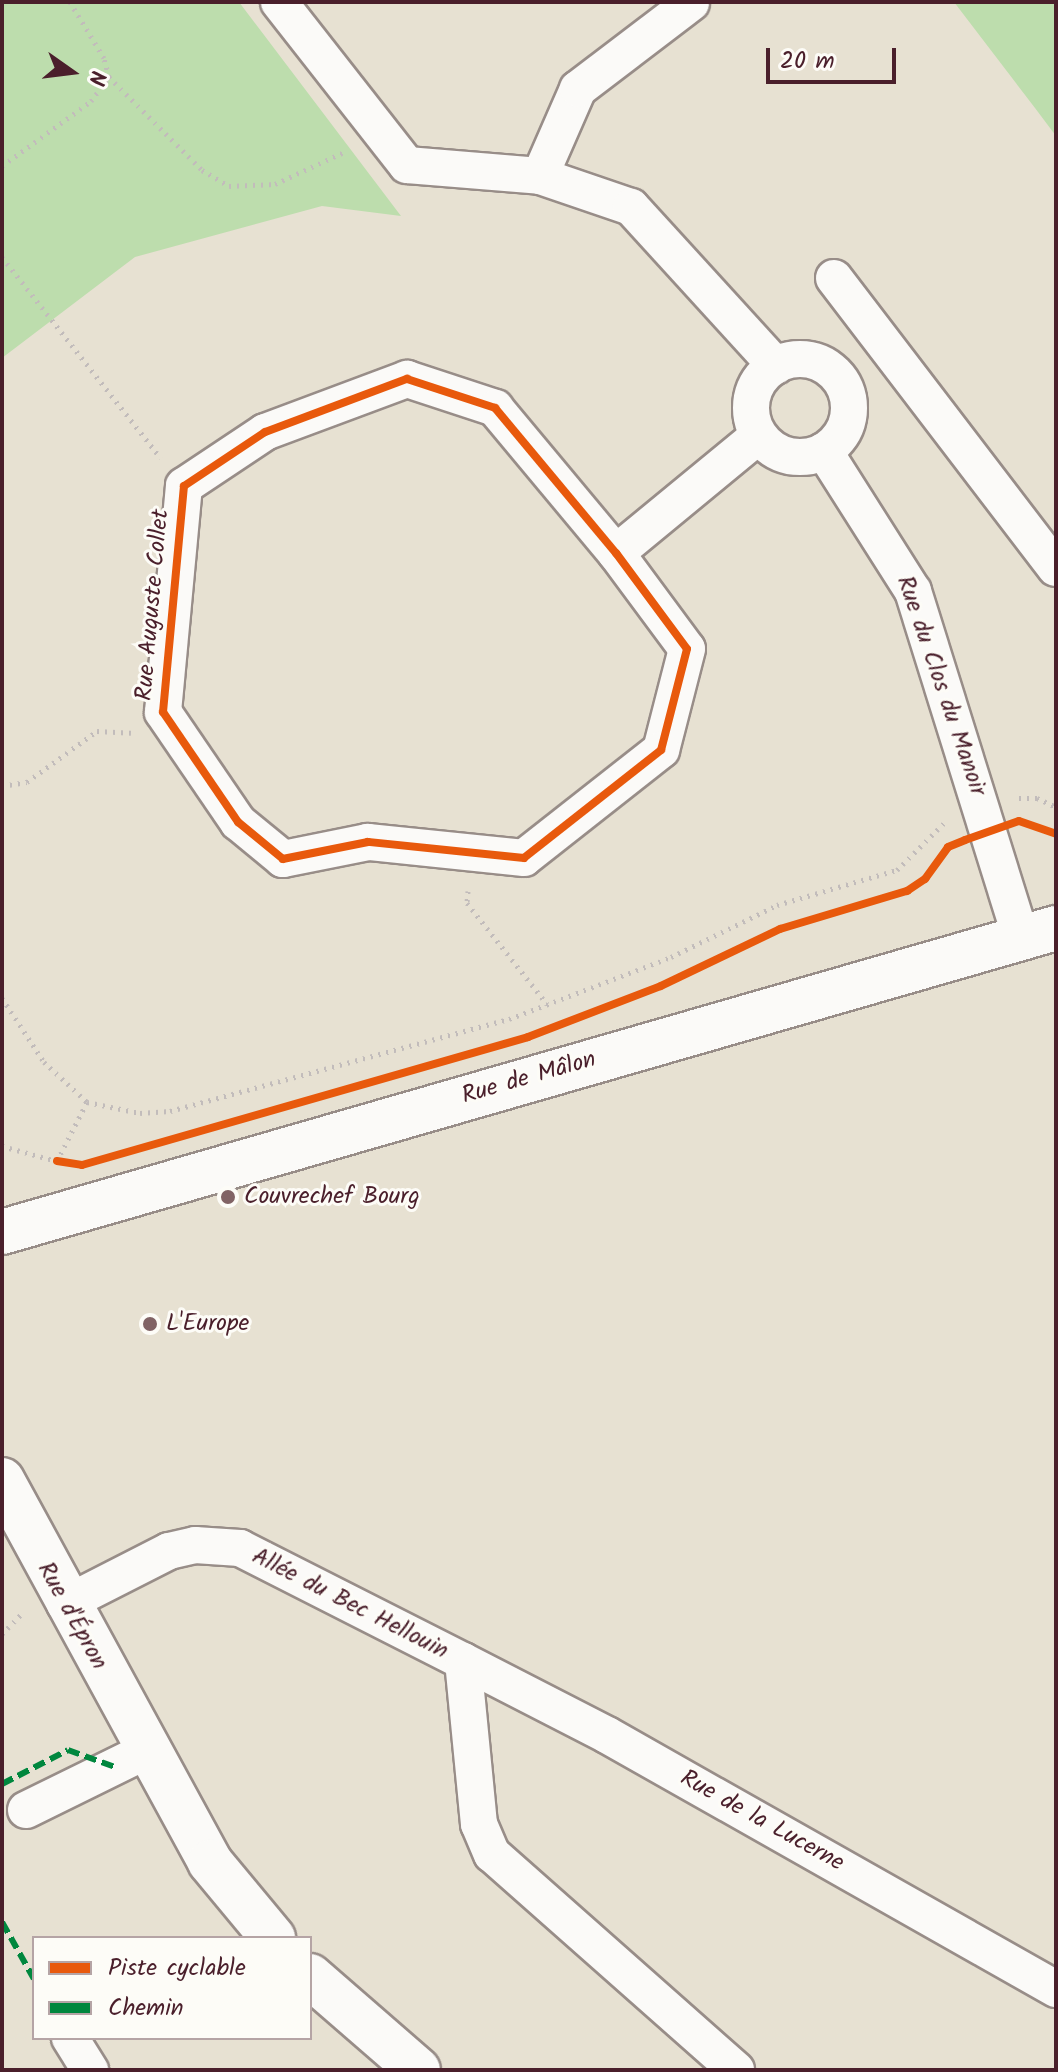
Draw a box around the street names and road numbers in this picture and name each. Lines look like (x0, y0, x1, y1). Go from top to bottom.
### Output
street label: Rue Auguste Collet (130, 508, 176, 702)
street label: Rue du Clos du Manoir (890, 572, 992, 800)
street label: Rue de Mâlon (459, 1045, 599, 1111)
street label: Allée du Bec Hellouin (247, 1542, 453, 1666)
street label: Rue d'Épron (31, 1557, 113, 1675)
street label: Rue de la Lucerne (675, 1764, 849, 1878)

